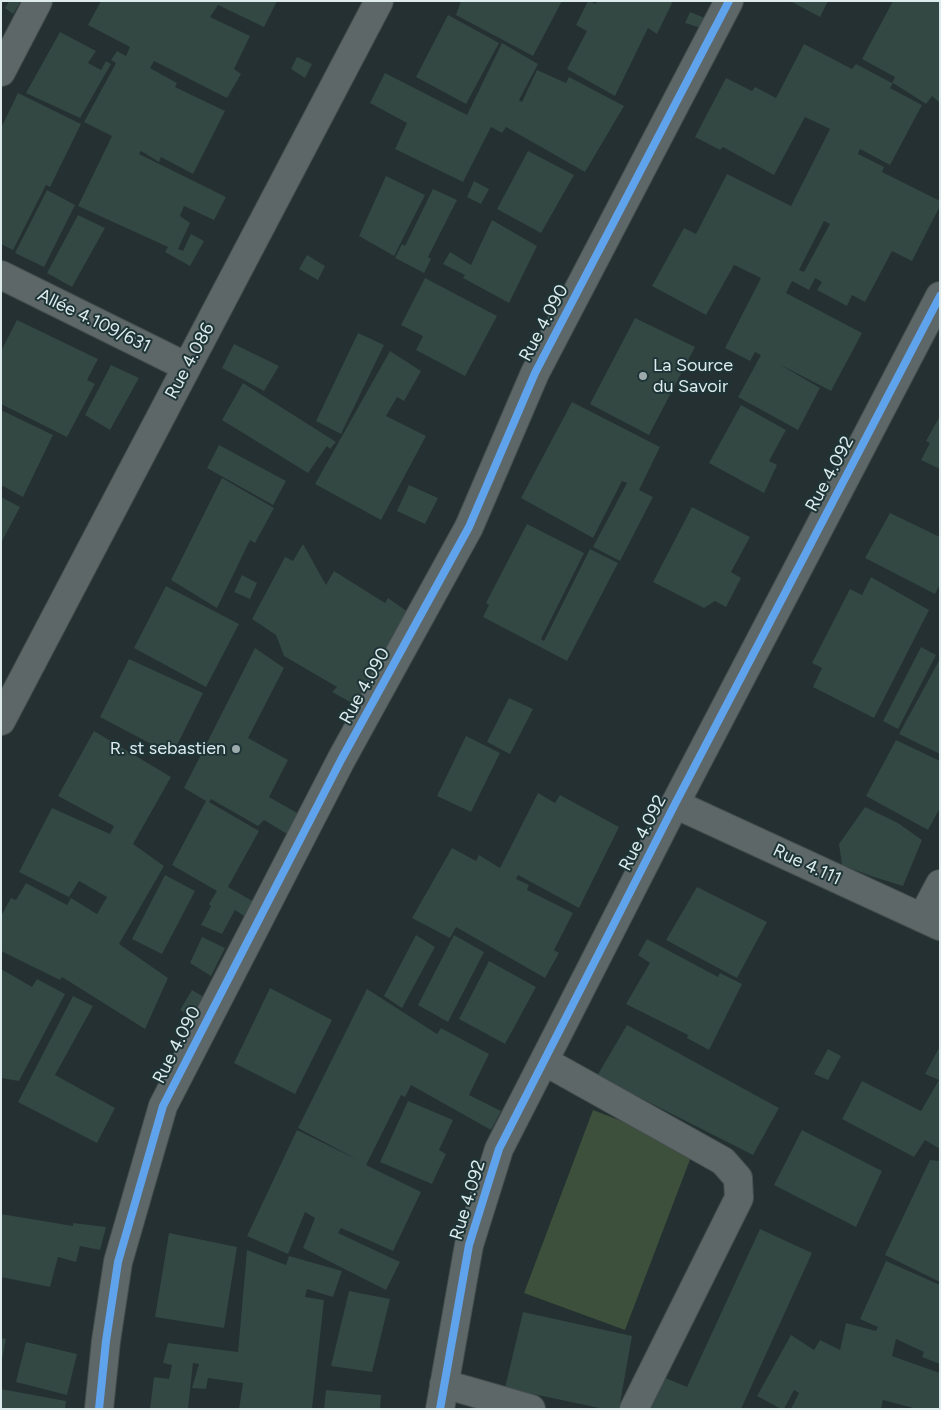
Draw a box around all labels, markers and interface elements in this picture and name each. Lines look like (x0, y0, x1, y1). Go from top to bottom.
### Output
street label: Rue 4.090 (515, 281, 573, 365)
street label: Allée 4.109/631 (34, 284, 154, 358)
street label: Rue 4.086 (161, 319, 219, 403)
place label: La Source du Savoir (653, 355, 733, 398)
marker: La Source du Savoir (637, 370, 649, 382)
street label: Rue 4.092 (801, 433, 859, 515)
street label: Rue 4.090 (335, 644, 395, 728)
place label: R. st sebastien (110, 738, 226, 760)
marker: R. st sebastien (230, 743, 242, 755)
street label: Rue 4.092 (615, 791, 671, 875)
street label: Rue 4.111 (769, 840, 845, 890)
street label: Rue 4.090 (148, 1003, 206, 1087)
street label: Rue 4.092 (446, 1157, 490, 1243)

